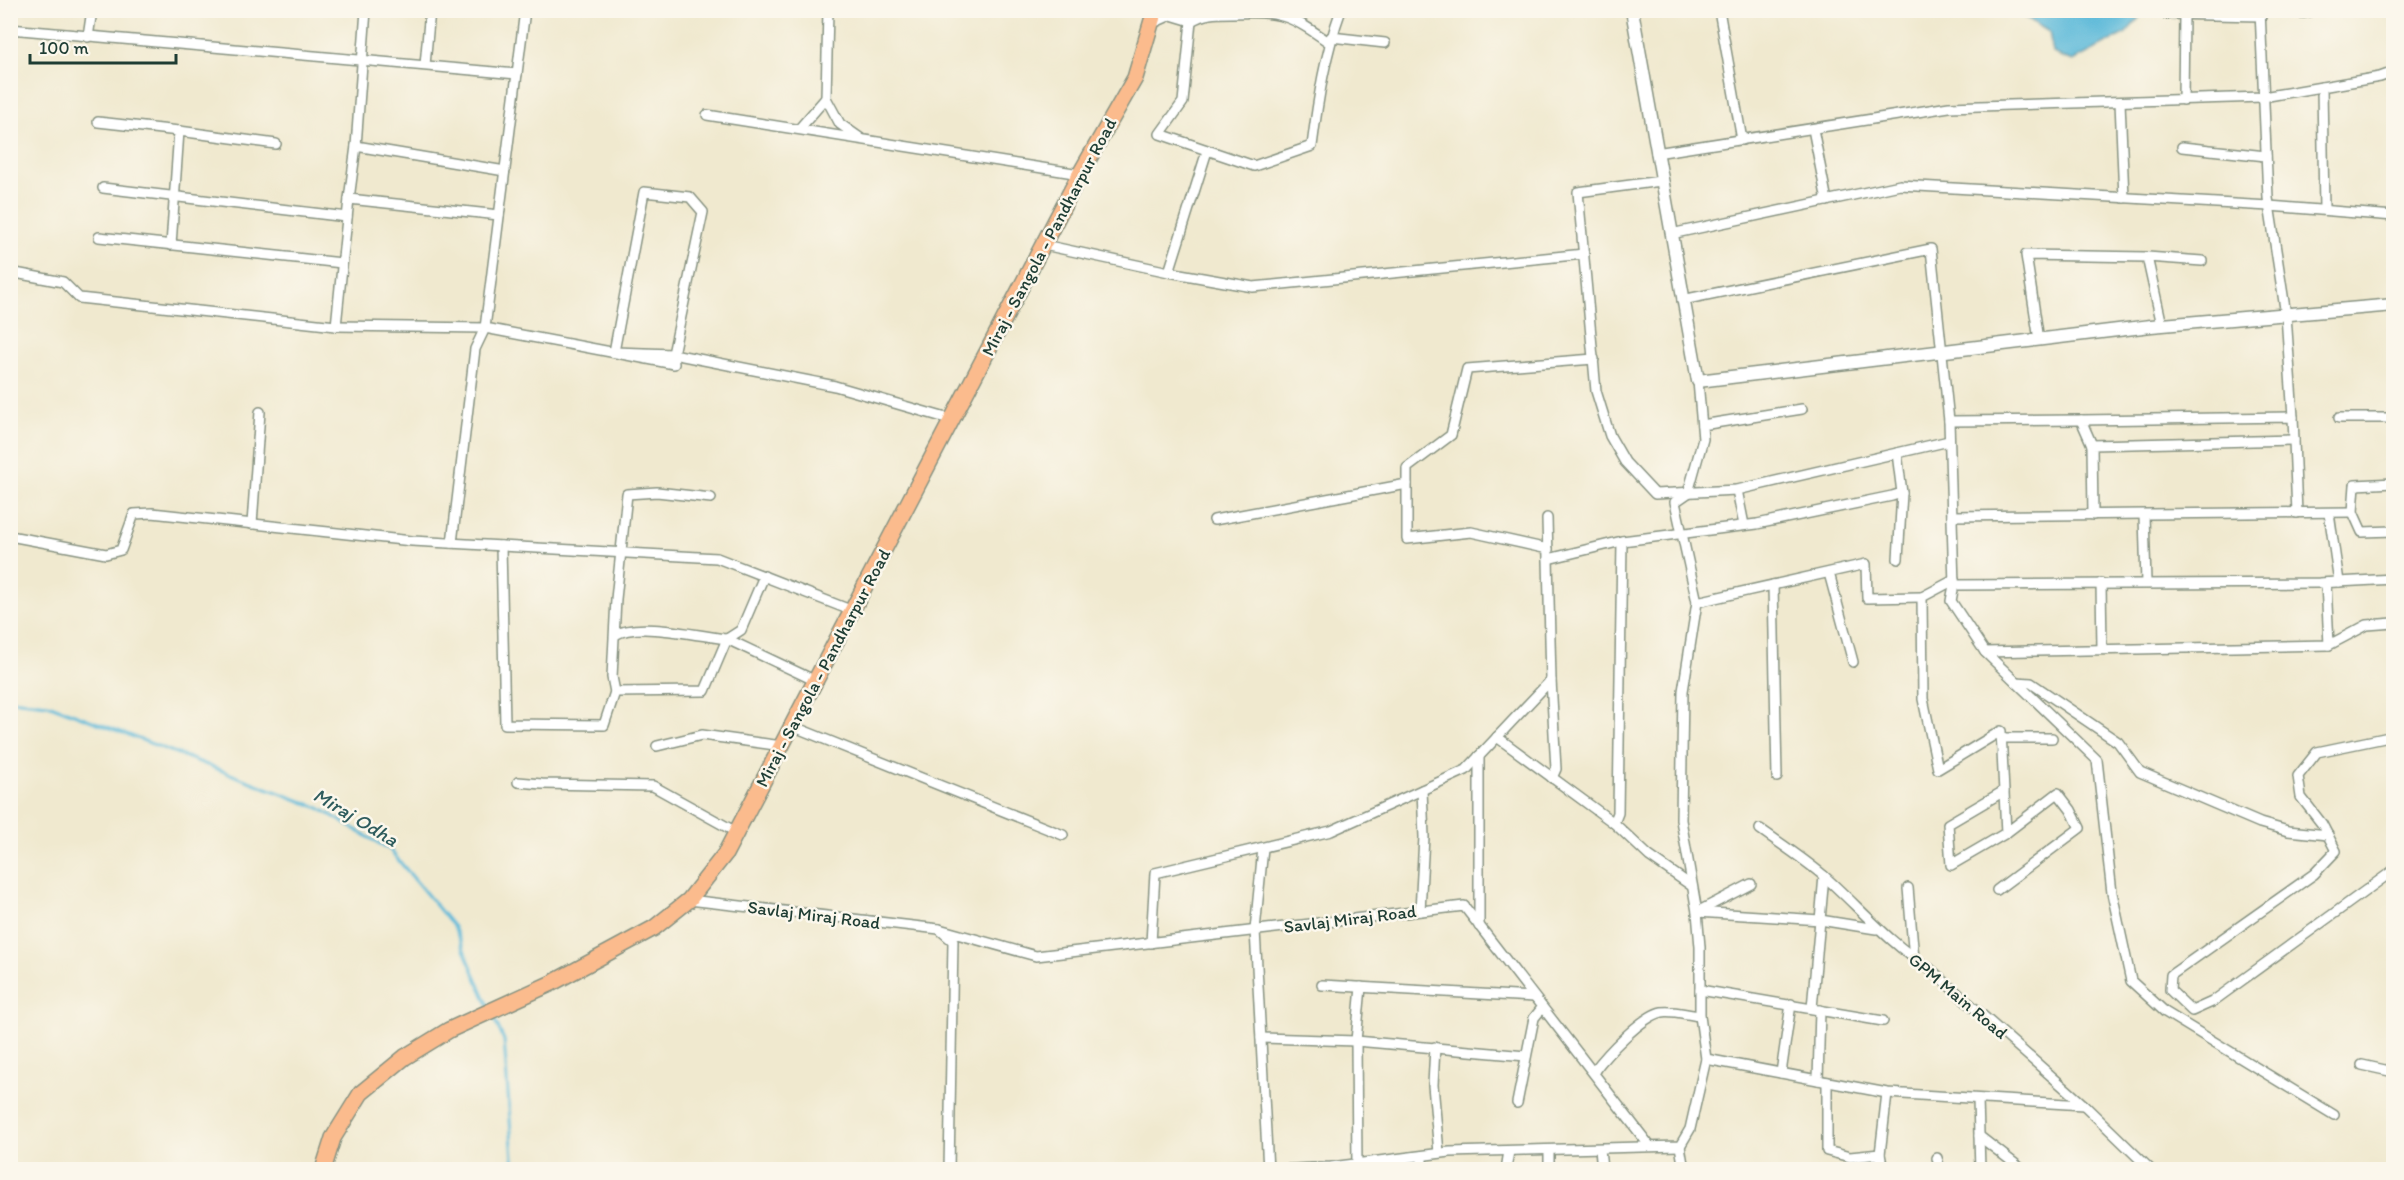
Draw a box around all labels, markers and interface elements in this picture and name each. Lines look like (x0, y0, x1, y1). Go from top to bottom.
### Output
scale bar (30, 27, 176, 65)
text: 100 m (39, 37, 89, 59)
street label: Miraj - Sangola - Pandharpur Road (977, 114, 1121, 360)
street label: Miraj - Sangola - Pandharpur Road (751, 545, 895, 791)
water label: Miraj Odha (309, 782, 403, 852)
street label: Savlaj Miraj Road (746, 896, 882, 934)
street label: Savlaj Miraj Road (1282, 900, 1418, 938)
street label: GPM Main Road (1904, 948, 2012, 1044)

